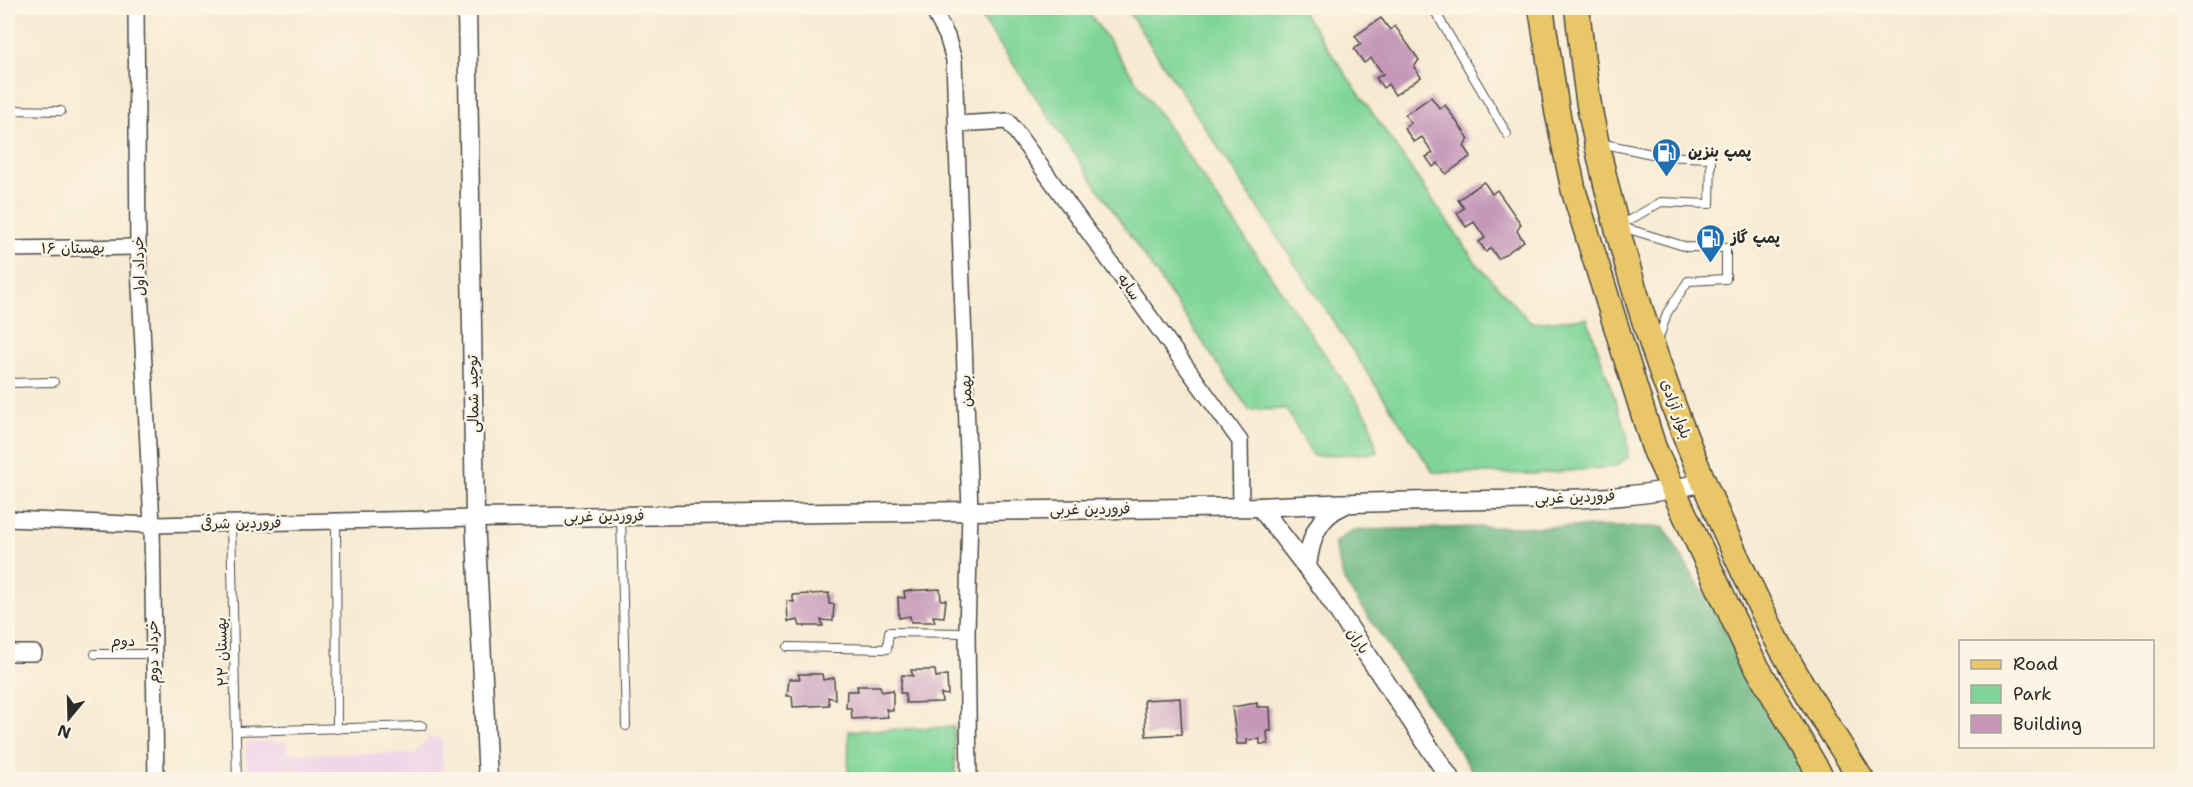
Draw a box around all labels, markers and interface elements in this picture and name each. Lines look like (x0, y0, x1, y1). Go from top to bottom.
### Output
fuel station icon: پمپ بنزين (1651, 136, 1683, 178)
place label: پمپ بنزين (1688, 142, 1752, 162)
fuel station icon: پمپ گاز (1694, 222, 1726, 264)
place label: پمپ گاز (1729, 228, 1781, 248)
street label: خرداد اول (128, 236, 150, 296)
street label: بهستان ۱۶ (41, 237, 105, 259)
street label: سایه (1113, 270, 1145, 304)
street label: توحید شمالی (462, 354, 484, 433)
street label: بهمن (955, 375, 977, 407)
street label: بلوار آزادی (1656, 376, 1696, 442)
street label: فروردین غربی (1534, 486, 1616, 508)
street label: فروردین غربی (1050, 498, 1130, 520)
street label: فروردین غربی (564, 505, 644, 527)
street label: فروردین شرقی (201, 511, 281, 534)
street label: بهستان ۲۲ (211, 617, 233, 687)
street label: خرداد دوم (142, 620, 166, 684)
street label: باران (1342, 624, 1374, 658)
street label: دوم (111, 631, 135, 653)
legend (1959, 640, 2154, 748)
text: Road (2013, 652, 2058, 676)
text: Park (2013, 682, 2052, 706)
north arrow (39, 688, 99, 748)
text: Building (2013, 712, 2082, 736)
text: N (55, 720, 74, 744)

